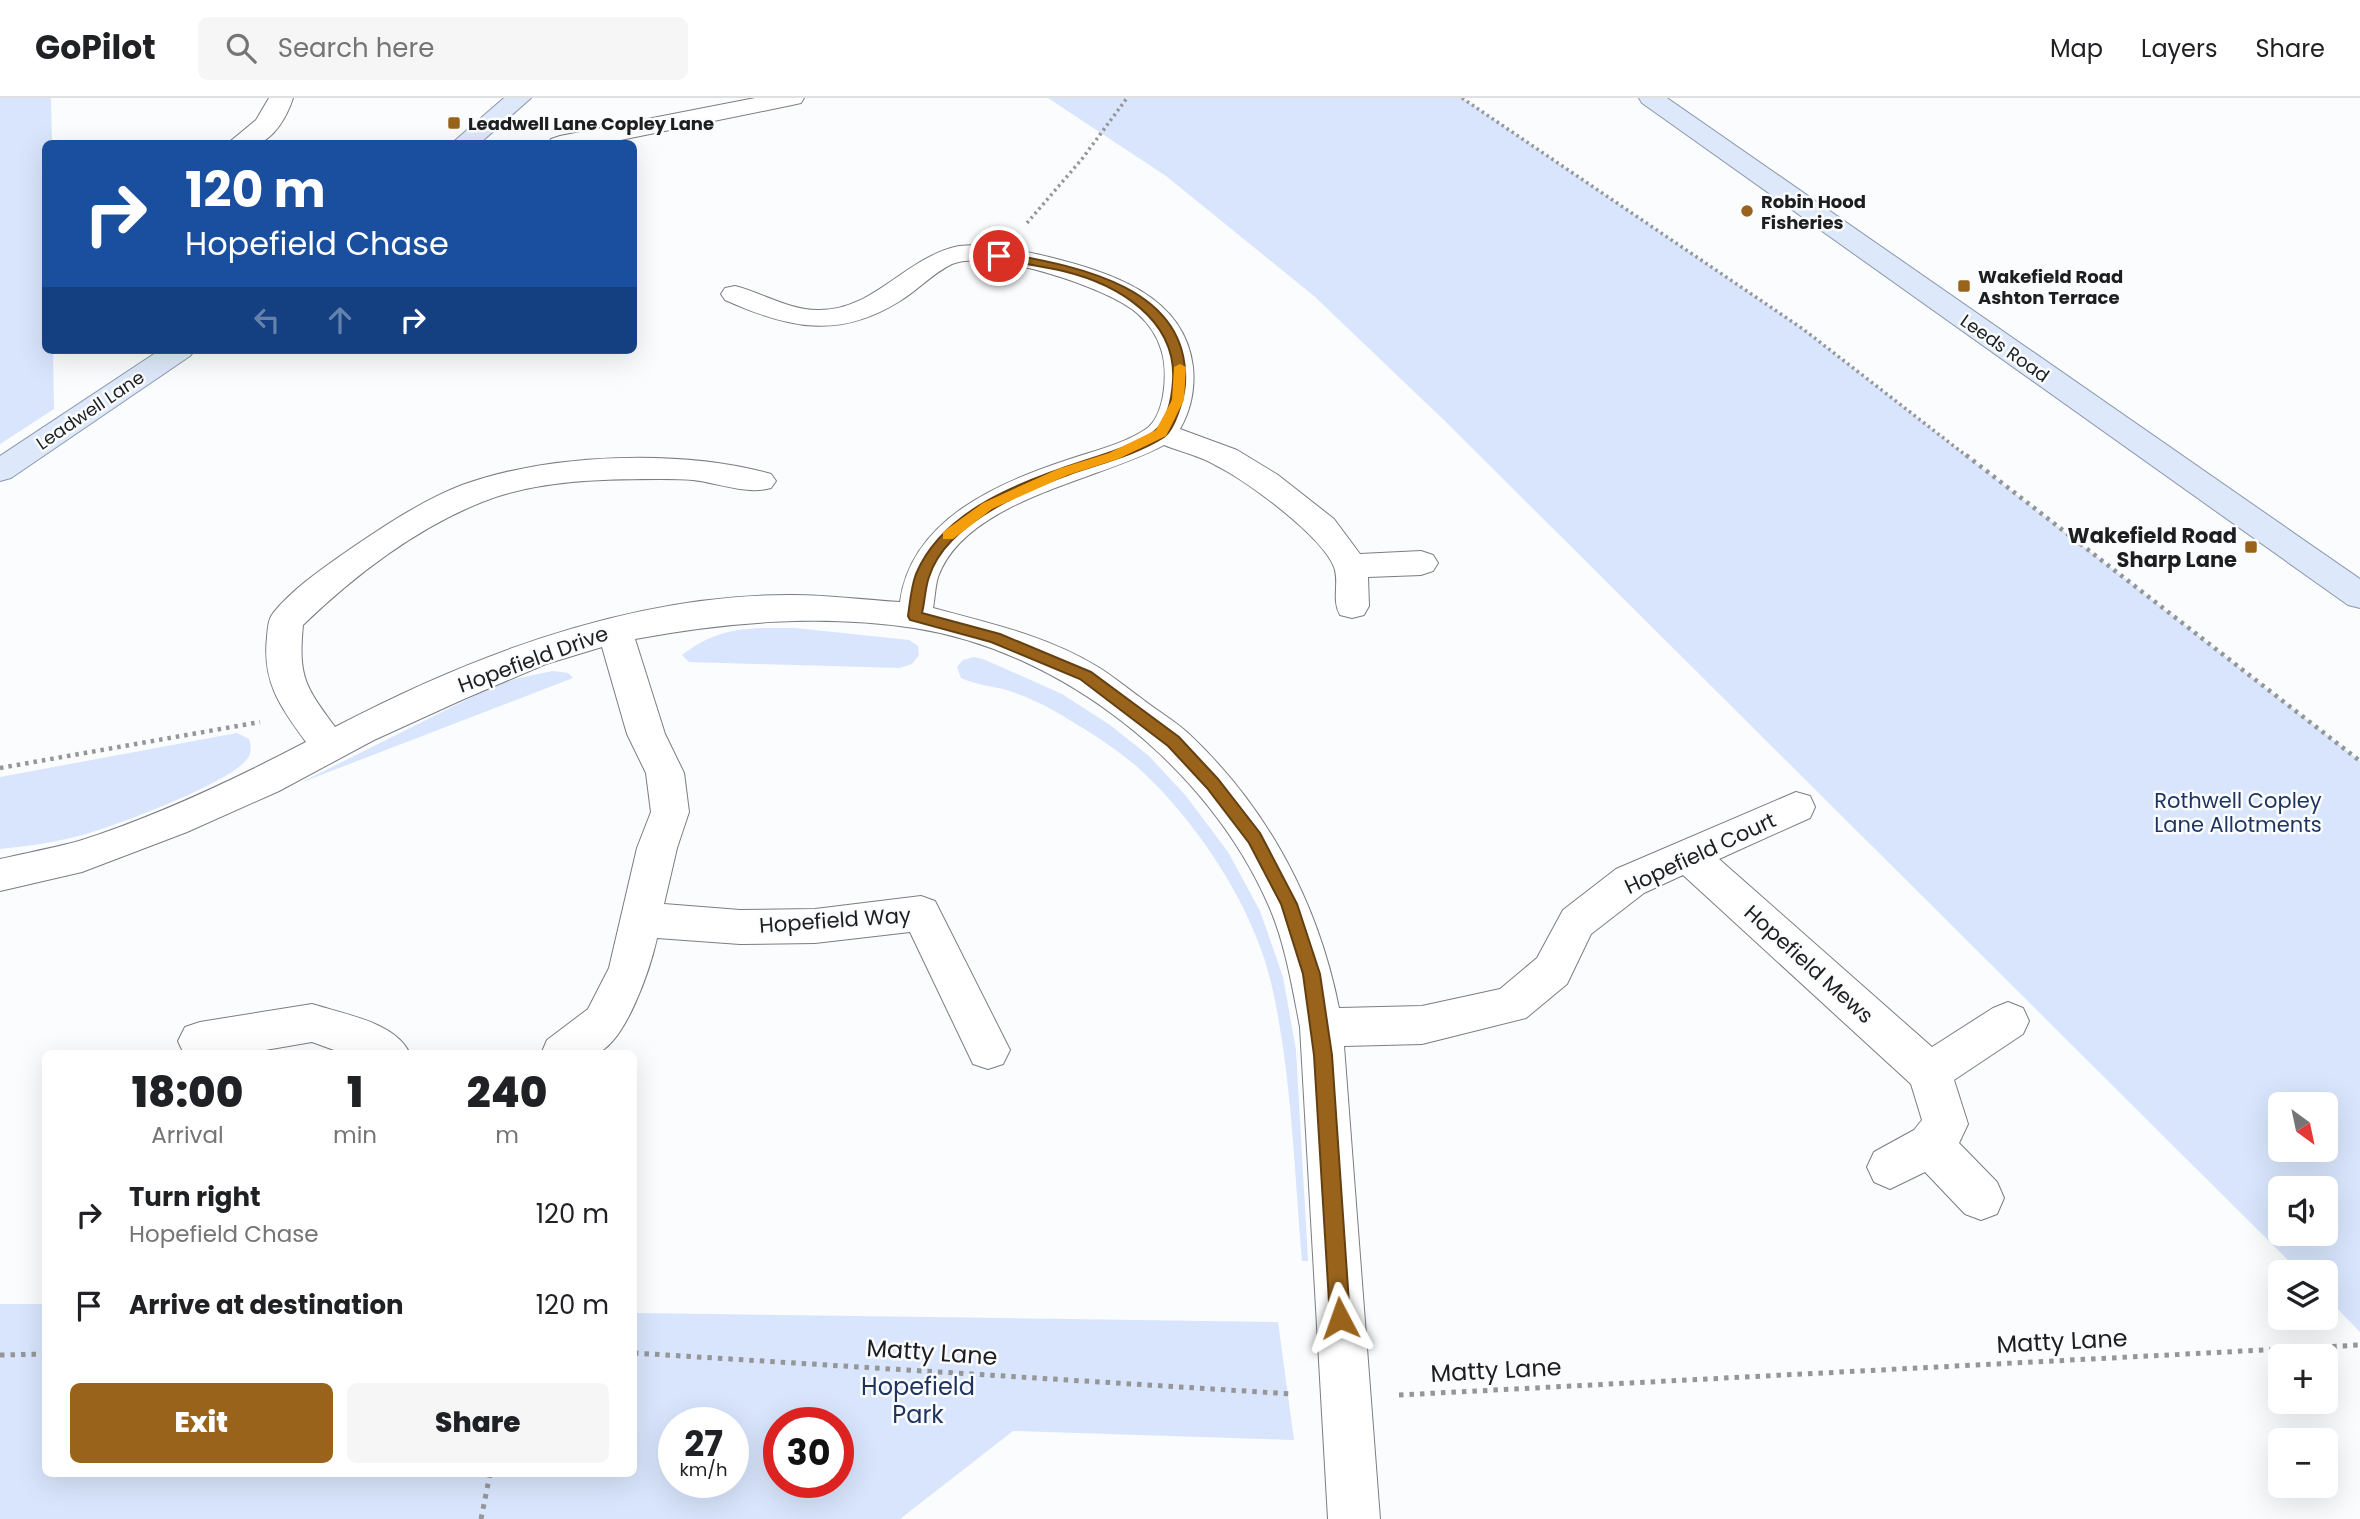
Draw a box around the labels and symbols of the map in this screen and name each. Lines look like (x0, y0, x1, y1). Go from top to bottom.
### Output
place label: Leadwell Lane Copley Lane (468, 111, 714, 136)
marker: Leadwell Lane Copley Lane (446, 115, 462, 131)
place label: Robin Hood Fisheries (1761, 189, 1866, 235)
marker: Robin Hood Fisheries (1739, 203, 1755, 219)
pin (969, 226, 1029, 286)
place label: Wakefield Road Ashton Terrace (1978, 264, 2123, 310)
marker: Wakefield Road Ashton Terrace (1956, 278, 1972, 294)
street label: Leeds Road (1956, 308, 2054, 388)
street label: Leadwell Lane (31, 365, 149, 455)
place label: Wakefield Road Sharp Lane (2068, 521, 2237, 574)
marker: Wakefield Road Sharp Lane (2243, 539, 2259, 555)
street label: Hopefield Drive (454, 618, 612, 700)
park label: Rothwell Copley Lane Allotments (2154, 786, 2322, 839)
street label: Hopefield Court (1620, 805, 1780, 901)
street label: Hopefield Mews (1738, 898, 1880, 1030)
street label: Hopefield Way (758, 900, 912, 940)
north arrow (2268, 1092, 2338, 1162)
position arrow (1303, 1281, 1377, 1355)
street label: Matty Lane (1996, 1321, 2128, 1361)
street label: Matty Lane (865, 1331, 999, 1373)
street label: Matty Lane (1430, 1350, 1562, 1390)
park label: Hopefield Park (861, 1370, 975, 1431)
speed limit sign: 30 (763, 1407, 854, 1498)

